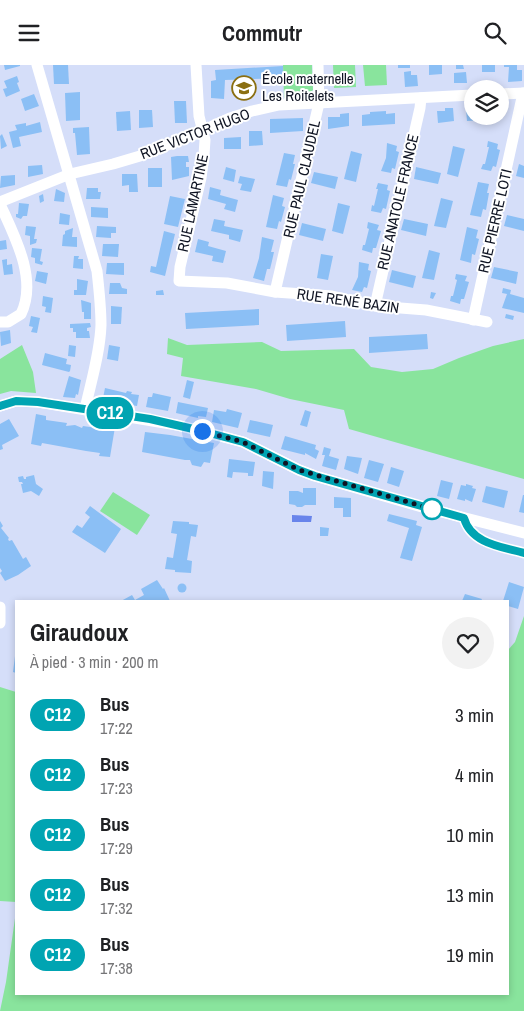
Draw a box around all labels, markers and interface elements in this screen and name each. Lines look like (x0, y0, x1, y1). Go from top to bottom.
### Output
text: Commutr (222, 18, 302, 48)
icon: menu (15, 19, 43, 47)
icon: search (481, 19, 509, 47)
place label: École maternelle Les Roitelets (262, 68, 354, 106)
school or university icon: École maternelle Les Roitelets (231, 75, 257, 101)
map controls (464, 80, 509, 125)
button: layers (464, 80, 509, 125)
street label: RUE VICTOR HUGO (137, 103, 253, 164)
street label: RUE PAUL CLAUDEL (278, 118, 325, 240)
street label: RUE ANATOLE FRANCE (372, 132, 423, 272)
street label: RUE LAMARTINE (172, 152, 213, 254)
street label: RUE PIERRE LOTI (472, 167, 517, 275)
street label: RUE RENÉ BAZIN (296, 283, 401, 318)
line badge: C12 (81, 397, 139, 429)
text: C12 (96, 400, 124, 425)
your location (190, 419, 215, 444)
unlabelled marker (421, 498, 443, 520)
text: Giraudoux (30, 616, 128, 648)
button: heart (442, 617, 494, 669)
text: À pied · 3 min · 200 m (30, 651, 158, 673)
text: Bus (100, 691, 129, 717)
text: C12 (44, 702, 71, 727)
text: 3 min (455, 702, 494, 728)
text: 17:22 (100, 717, 133, 739)
text: Bus (100, 751, 129, 777)
text: C12 (44, 762, 71, 787)
text: 4 min (455, 762, 494, 788)
text: 17:23 (100, 777, 133, 799)
text: Bus (100, 811, 129, 837)
text: C12 (44, 822, 71, 847)
text: 10 min (446, 822, 494, 848)
text: 17:29 (100, 837, 133, 859)
text: Bus (100, 871, 129, 897)
text: C12 (44, 882, 71, 907)
text: 13 min (446, 882, 494, 908)
text: 17:32 (100, 897, 133, 919)
text: Bus (100, 931, 129, 957)
text: C12 (44, 942, 71, 967)
text: 19 min (446, 942, 494, 968)
text: 17:38 (100, 957, 133, 979)

